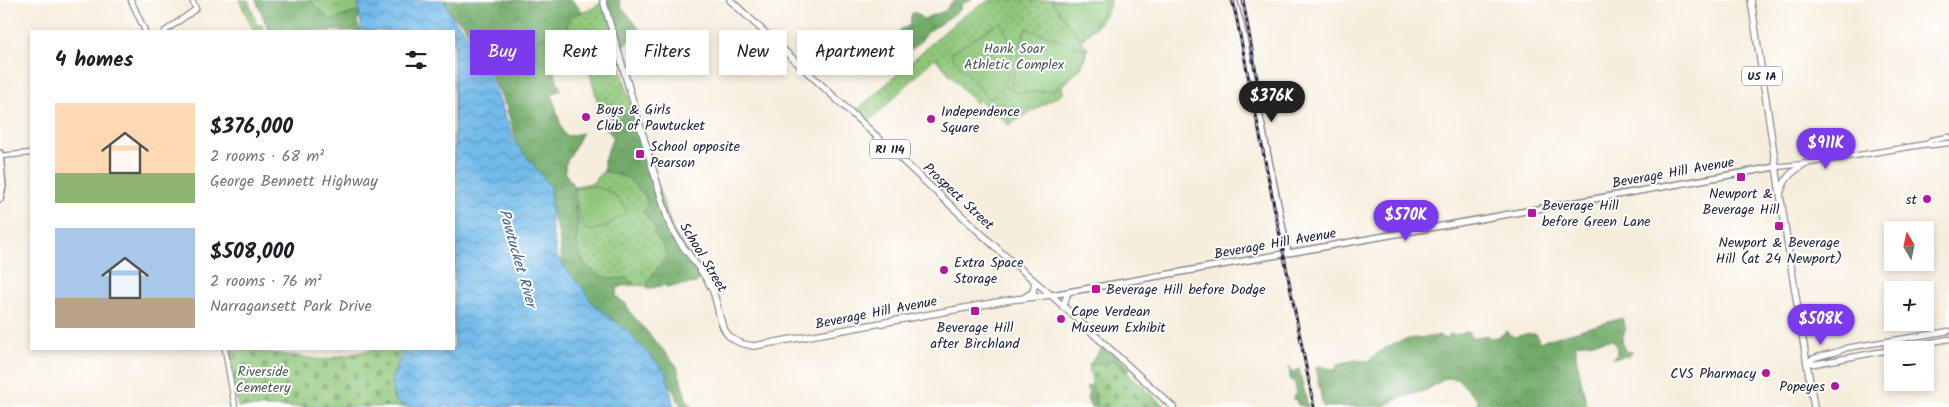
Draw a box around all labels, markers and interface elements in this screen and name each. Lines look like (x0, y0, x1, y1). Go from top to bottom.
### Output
chip: Buy (470, 30, 535, 75)
chip: Rent (545, 30, 616, 75)
chip: Filters (626, 30, 709, 75)
chip: New (719, 30, 787, 75)
chip: Apartment (797, 30, 913, 75)
park label: Hank Soar Athletic Complex (964, 38, 1065, 76)
text: 4 homes (55, 44, 133, 77)
icon: filters (402, 46, 430, 74)
road number: US 1A (1742, 66, 1782, 85)
pin: $376K (1237, 80, 1307, 123)
text: $376K (1250, 84, 1294, 109)
place label: Boys & Girls Club of Pawtucket (596, 99, 706, 137)
place label: Independence Square (941, 101, 1021, 139)
text: $376,000 (210, 111, 293, 144)
marker: Boys & Girls Club of Pawtucket (580, 111, 592, 123)
marker: Independence Square (925, 113, 937, 125)
icon: home (95, 123, 155, 183)
pin: $911K (1791, 128, 1861, 170)
text: $911K (1808, 131, 1844, 156)
place label: School opposite Pearson (650, 136, 741, 174)
road number: RI 114 (870, 140, 910, 158)
text: 2 rooms · 68 m² (210, 144, 324, 169)
marker: School opposite Pearson (634, 148, 646, 160)
street label: Beverage Hill Avenue (1610, 151, 1737, 195)
street label: Prospect Street (918, 158, 999, 236)
text: George Bennett Highway (210, 169, 378, 194)
marker: Newport & Beverage Hill (1735, 171, 1747, 183)
place label: Newport & Beverage Hill (1703, 183, 1780, 221)
place label: st (1906, 189, 1918, 211)
marker: st (1921, 193, 1933, 205)
place label: Beverage Hill before Green Lane (1542, 195, 1651, 233)
pin: $570K (1371, 200, 1441, 242)
text: $570K (1385, 203, 1427, 228)
water label: Pawtucket River (492, 206, 543, 313)
marker: Beverage Hill before Green Lane (1526, 207, 1538, 219)
street label: School Street (674, 218, 733, 297)
marker: Newport & Beverage Hill (at 24 Newport) (1773, 220, 1785, 232)
north arrow (1884, 221, 1934, 271)
map controls (1884, 221, 1934, 391)
street label: Beverage Hill Avenue (1212, 222, 1339, 266)
place label: Newport & Beverage Hill (at 24 Newport) (1716, 232, 1842, 270)
text: $508,000 (210, 236, 294, 269)
icon: home (95, 248, 155, 308)
place label: Extra Space Storage (954, 252, 1024, 290)
marker: Extra Space Storage (938, 264, 950, 276)
text: 2 rooms · 76 m² (210, 269, 322, 294)
place label: Beverage Hill before Dodge (1106, 279, 1266, 301)
button: + (1884, 281, 1934, 331)
marker: Beverage Hill before Dodge (1090, 283, 1102, 295)
street label: Beverage Hill Avenue (813, 290, 940, 336)
text: Narragansett Park Drive (210, 294, 372, 319)
place label: Cape Verdean Museum Exhibit (1071, 301, 1166, 339)
pin: $508K (1786, 304, 1856, 346)
marker: Beverage Hill after Birchland (969, 305, 981, 317)
text: $508K (1799, 307, 1843, 332)
marker: Cape Verdean Museum Exhibit (1055, 313, 1067, 325)
place label: Beverage Hill after Birchland (931, 317, 1020, 355)
button: − (1884, 341, 1934, 391)
park label: Riverside Cemetery (235, 361, 291, 399)
place label: CVS Pharmacy (1670, 363, 1756, 385)
marker: CVS Pharmacy (1760, 367, 1772, 379)
place label: Popeyes (1779, 376, 1825, 398)
marker: Popeyes (1829, 380, 1841, 392)

